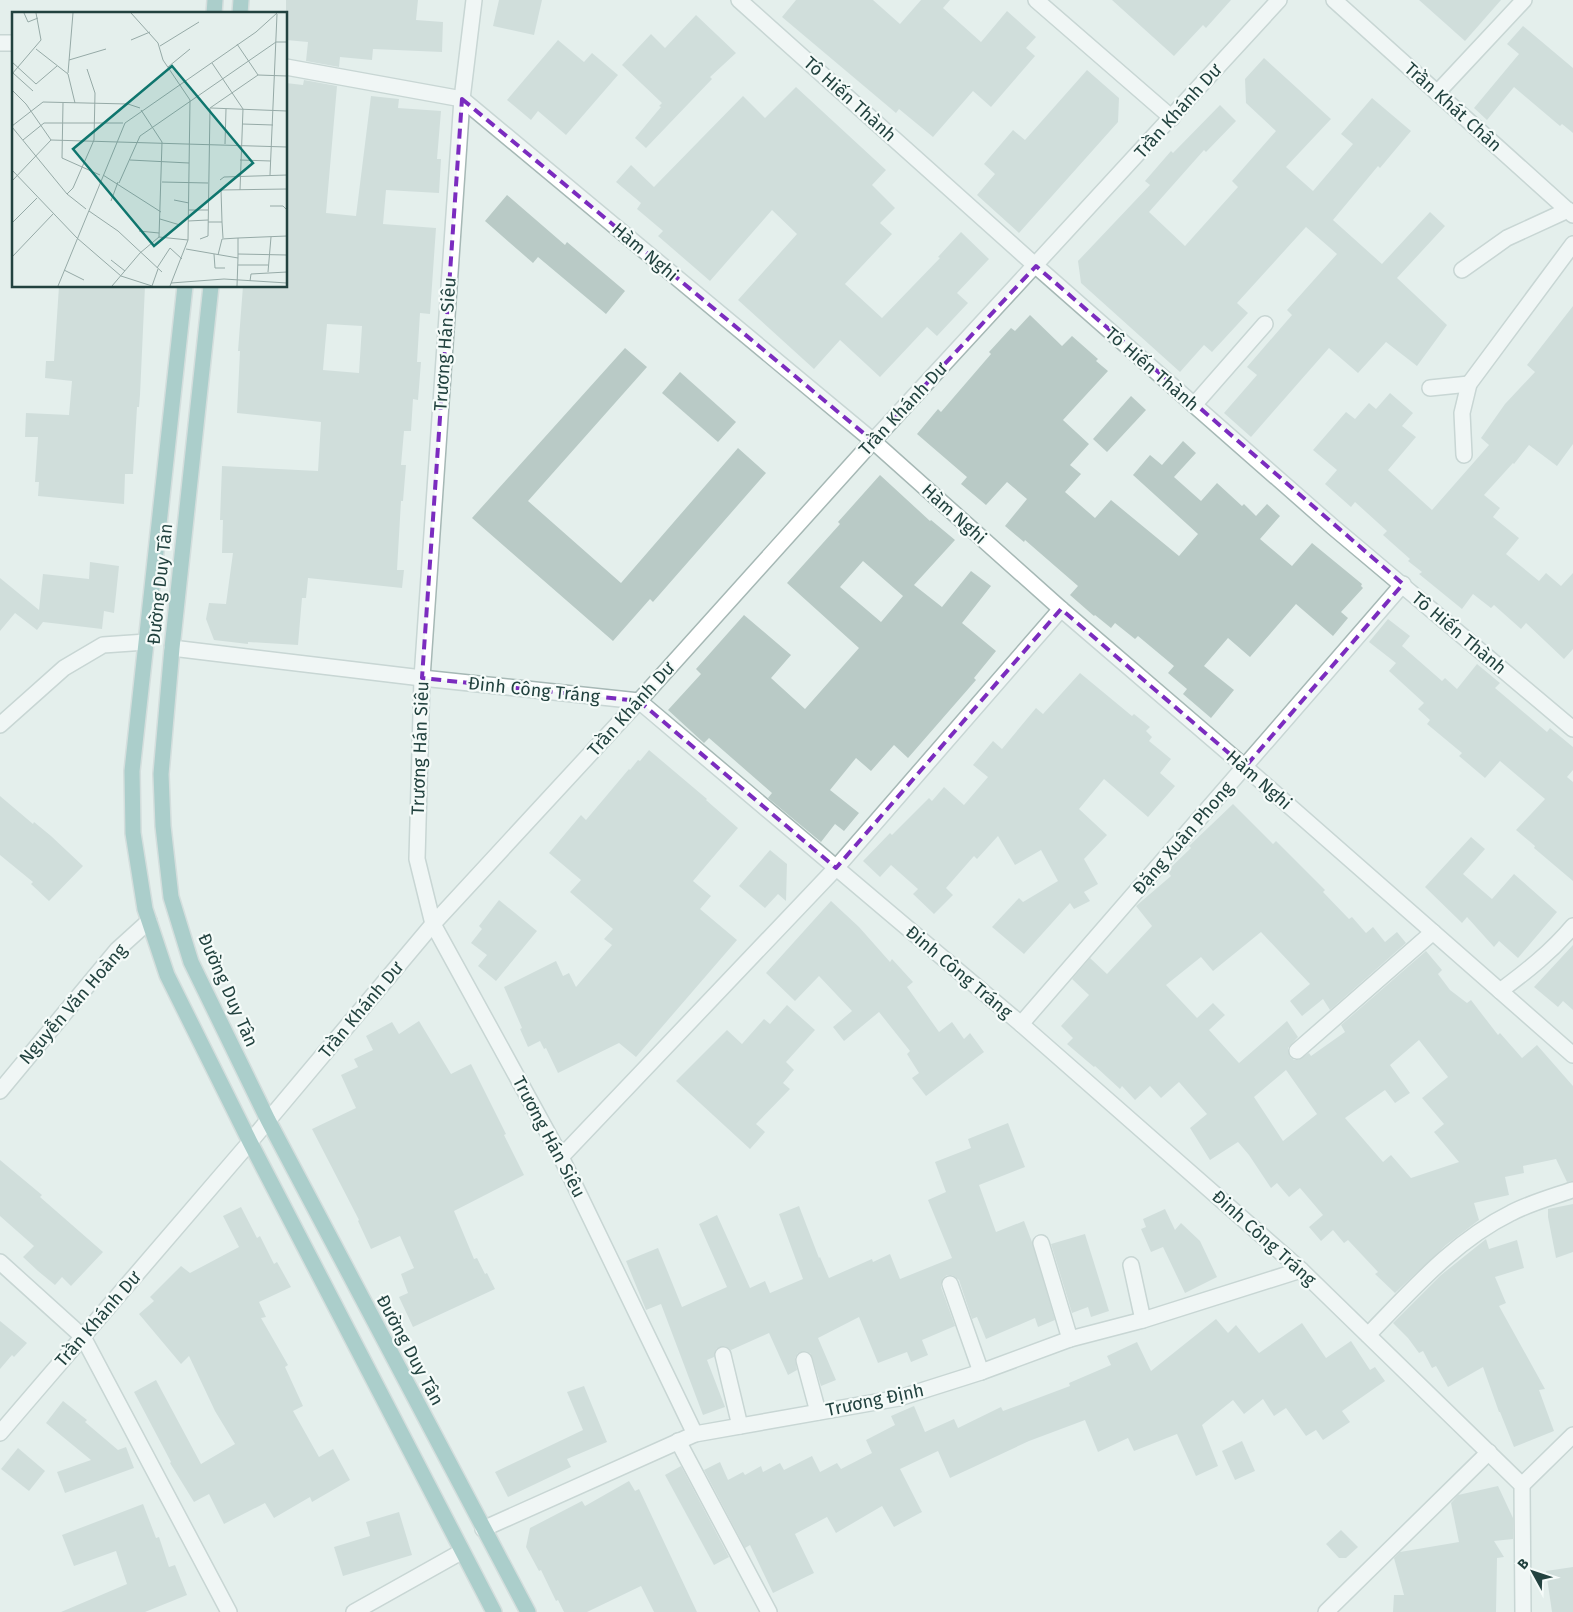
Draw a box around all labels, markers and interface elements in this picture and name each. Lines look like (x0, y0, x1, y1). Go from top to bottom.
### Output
inset map (12, 12, 288, 288)
street label: Tô Hiến Thành (799, 52, 901, 146)
street label: Trần Khát Chân (1400, 58, 1506, 156)
street label: Trần Khánh Dư (1130, 59, 1226, 163)
street label: Hàm Nghi (607, 218, 683, 286)
street label: Trương Hán Siêu (429, 276, 461, 412)
street label: Tô Hiến Thành (1101, 322, 1203, 416)
street label: Trần Khánh Dư (854, 358, 952, 460)
street label: Hàm Nghi (917, 479, 991, 549)
street label: Đường Duy Tân (143, 522, 177, 646)
street label: Tô Hiến Thành (1407, 587, 1511, 679)
street label: Trần Khánh Dư (583, 657, 679, 761)
street label: Đinh Công Tráng (467, 672, 602, 708)
street label: Trương Hán Siêu (407, 681, 433, 815)
street label: Hàm Nghi (1222, 746, 1296, 814)
street label: Đặng Xuân Phong (1128, 777, 1238, 899)
street label: Đinh Công Tráng (901, 921, 1017, 1023)
street label: Đường Duy Tân (193, 930, 263, 1050)
street label: Nguyễn Văn Hoàng (14, 938, 132, 1069)
street label: Trần Khánh Dư (314, 957, 408, 1063)
street label: Trương Hán Siêu (508, 1073, 590, 1201)
street label: Đinh Công Tráng (1207, 1186, 1321, 1291)
street label: Trần Khánh Dư (51, 1267, 146, 1371)
street label: Đường Duy Tân (372, 1291, 448, 1409)
street label: Trương Định (824, 1379, 926, 1421)
north arrow (1508, 1547, 1558, 1597)
text: B (1514, 1555, 1533, 1573)

